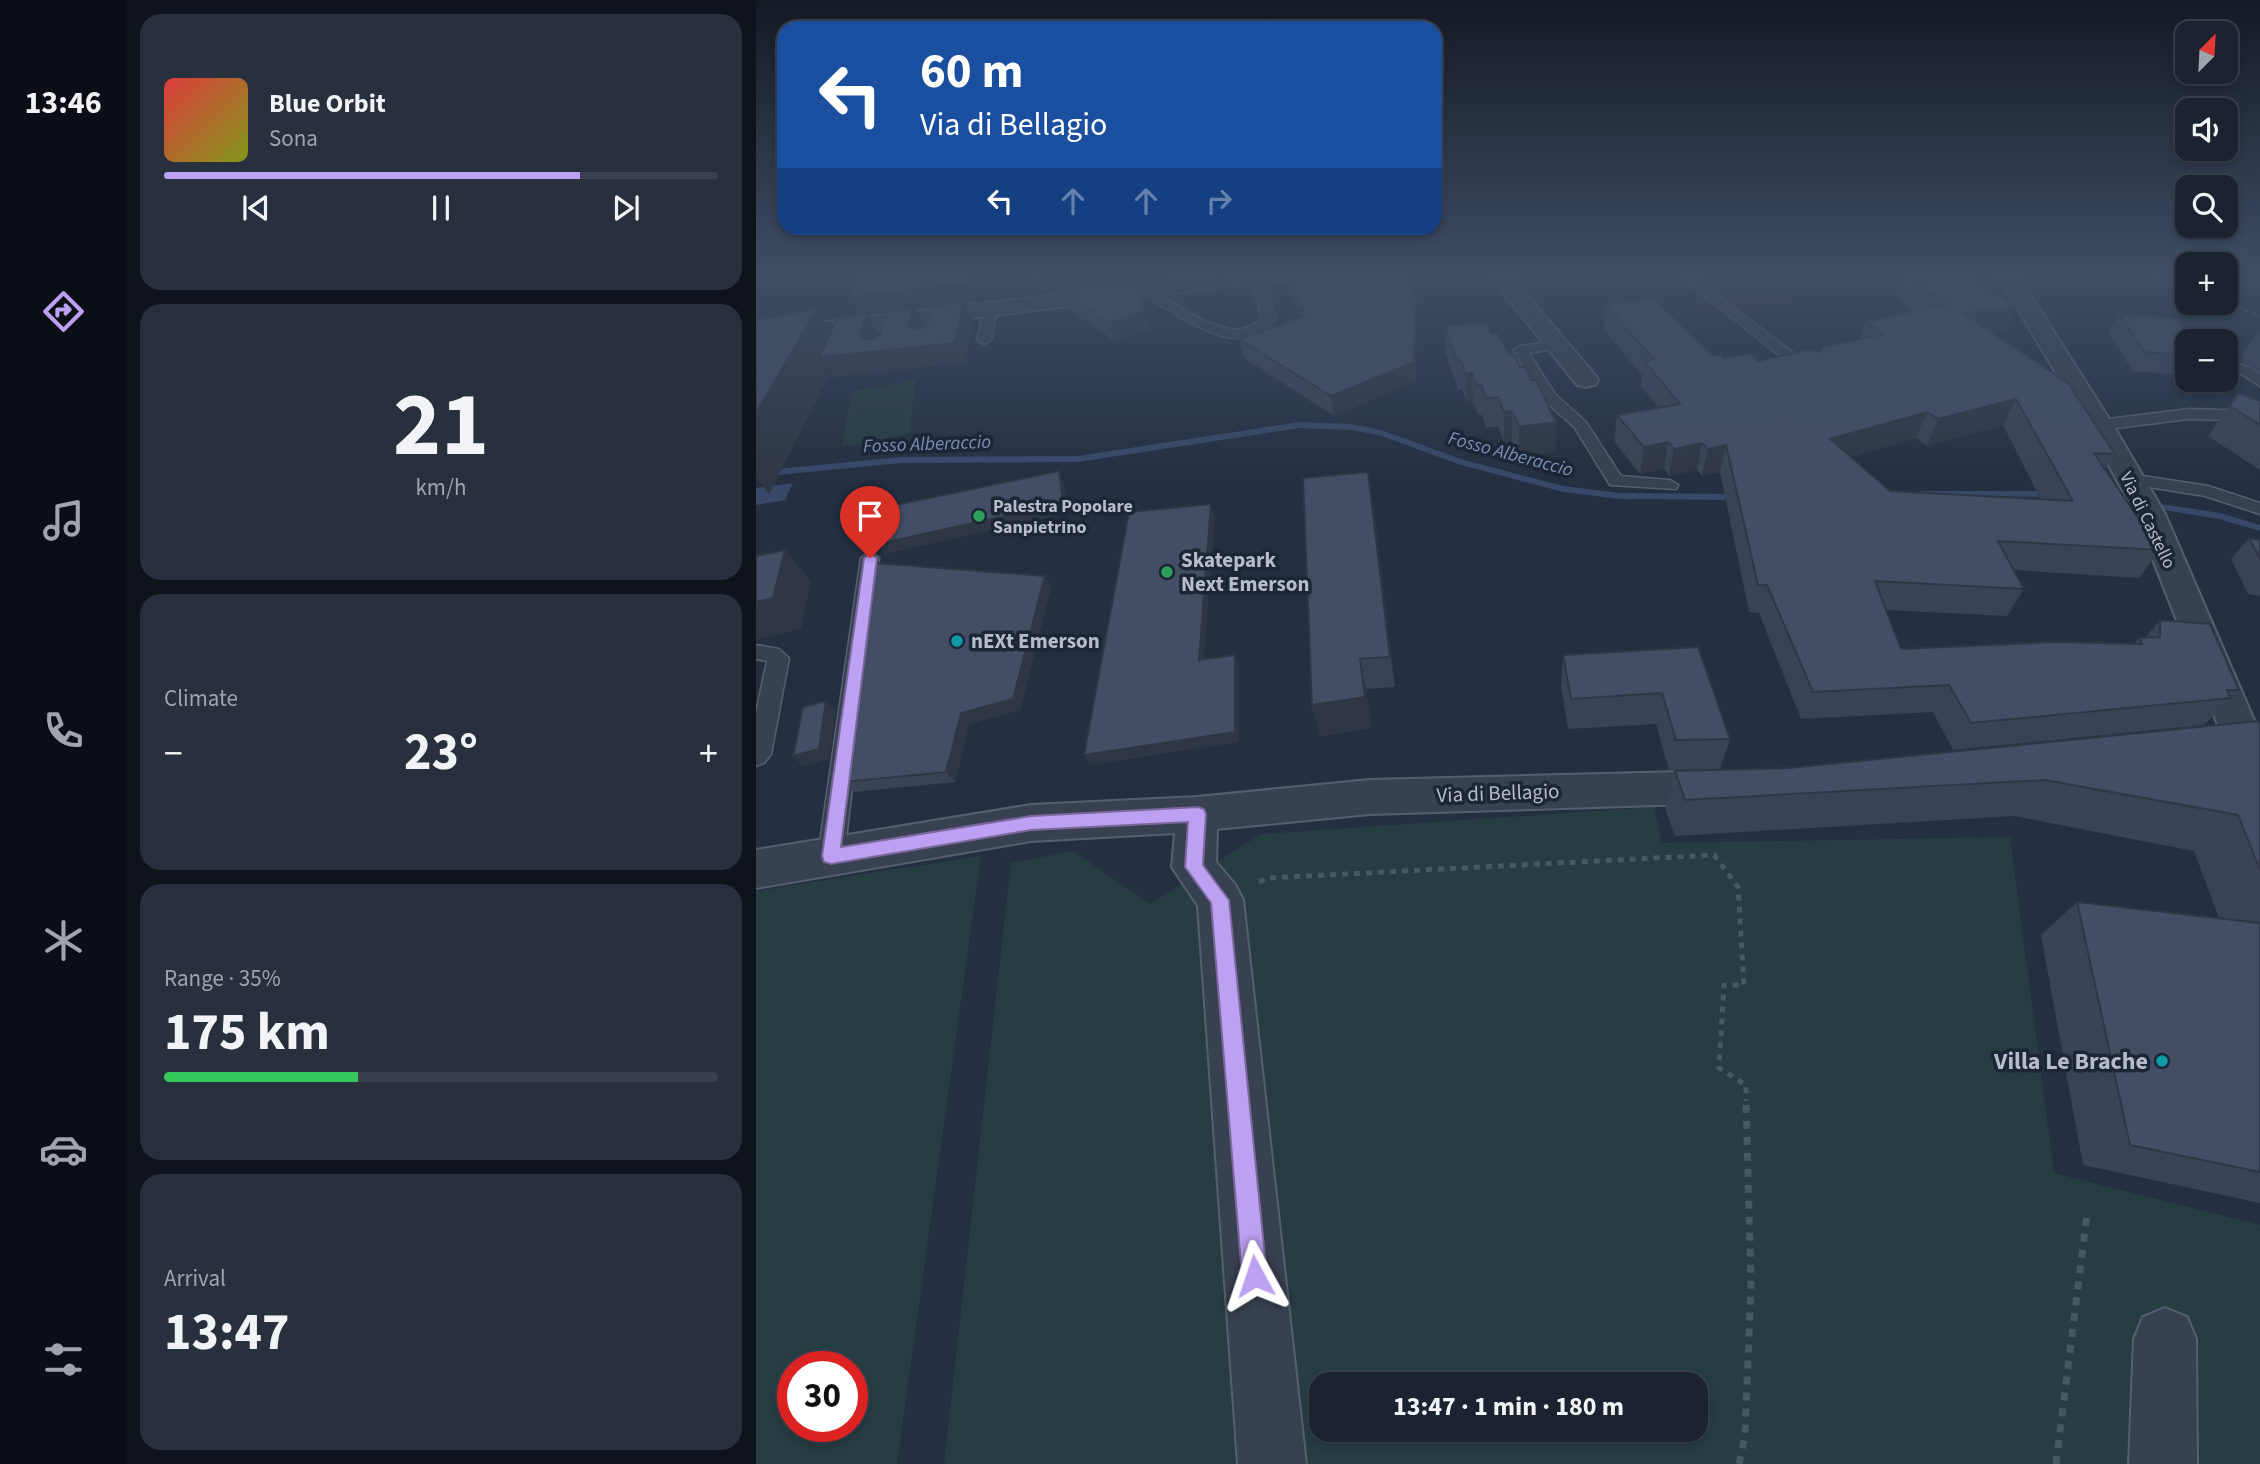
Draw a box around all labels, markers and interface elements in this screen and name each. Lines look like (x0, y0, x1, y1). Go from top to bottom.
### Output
north arrow (2175, 21, 2238, 84)
map controls (2175, 21, 2238, 392)
text: 60 m (920, 37, 1024, 107)
icon: left (805, 49, 896, 140)
text: 13:46 (24, 80, 102, 126)
text: Blue Orbit (269, 85, 386, 122)
button: sound (2175, 98, 2238, 161)
text: Via di Bellagio (920, 102, 1107, 148)
text: Sona (269, 122, 318, 155)
button: search (2175, 175, 2238, 238)
icon: left (981, 182, 1019, 220)
icon: ahead (1054, 182, 1092, 220)
icon: ahead (1127, 182, 1165, 220)
icon: right (1200, 182, 1238, 220)
icon: previous (237, 189, 275, 227)
icon: pause (422, 189, 460, 227)
icon: next (607, 189, 645, 227)
button: + (2175, 252, 2238, 315)
icon: directions (39, 287, 88, 336)
button: − (2175, 329, 2238, 392)
text: 21 (393, 361, 489, 490)
water label: Fosso Alberaccio (1445, 425, 1576, 484)
water label: Fosso Alberaccio (863, 429, 992, 460)
street label: Via di Castello (2113, 468, 2182, 573)
text: km/h (415, 471, 467, 504)
pin (840, 486, 900, 558)
place label: Palestra Popolare Sanpietrino (993, 494, 1133, 540)
icon: music (39, 496, 88, 545)
icon: arrive (851, 497, 889, 535)
marker: Palestra Popolare Sanpietrino (971, 508, 987, 524)
place label: Skatepark Next Emerson (1181, 545, 1309, 599)
marker: Skatepark Next Emerson (1159, 564, 1175, 580)
place label: nEXt Emerson (971, 626, 1100, 656)
marker: nEXt Emerson (949, 633, 965, 649)
text: Climate (164, 682, 238, 715)
icon: phone (39, 706, 88, 755)
text: 23° (404, 716, 478, 790)
text: − (164, 727, 183, 781)
text: + (699, 727, 718, 781)
street label: Via di Bellagio (1436, 776, 1560, 810)
icon: climate (39, 916, 88, 965)
text: Range · 35% (164, 962, 281, 995)
text: 175 km (164, 996, 330, 1070)
place label: Villa Le Brache (1993, 1044, 2148, 1079)
marker: Villa Le Brache (2154, 1053, 2170, 1069)
icon: car (39, 1125, 88, 1174)
position arrow (1218, 1239, 1292, 1313)
text: Arrival (164, 1262, 226, 1295)
text: 13:47 (164, 1296, 289, 1370)
icon: filters (39, 1335, 88, 1384)
speed limit sign: 30 (777, 1351, 868, 1442)
text: 13:47 · 1 min · 180 m (1393, 1388, 1624, 1425)

